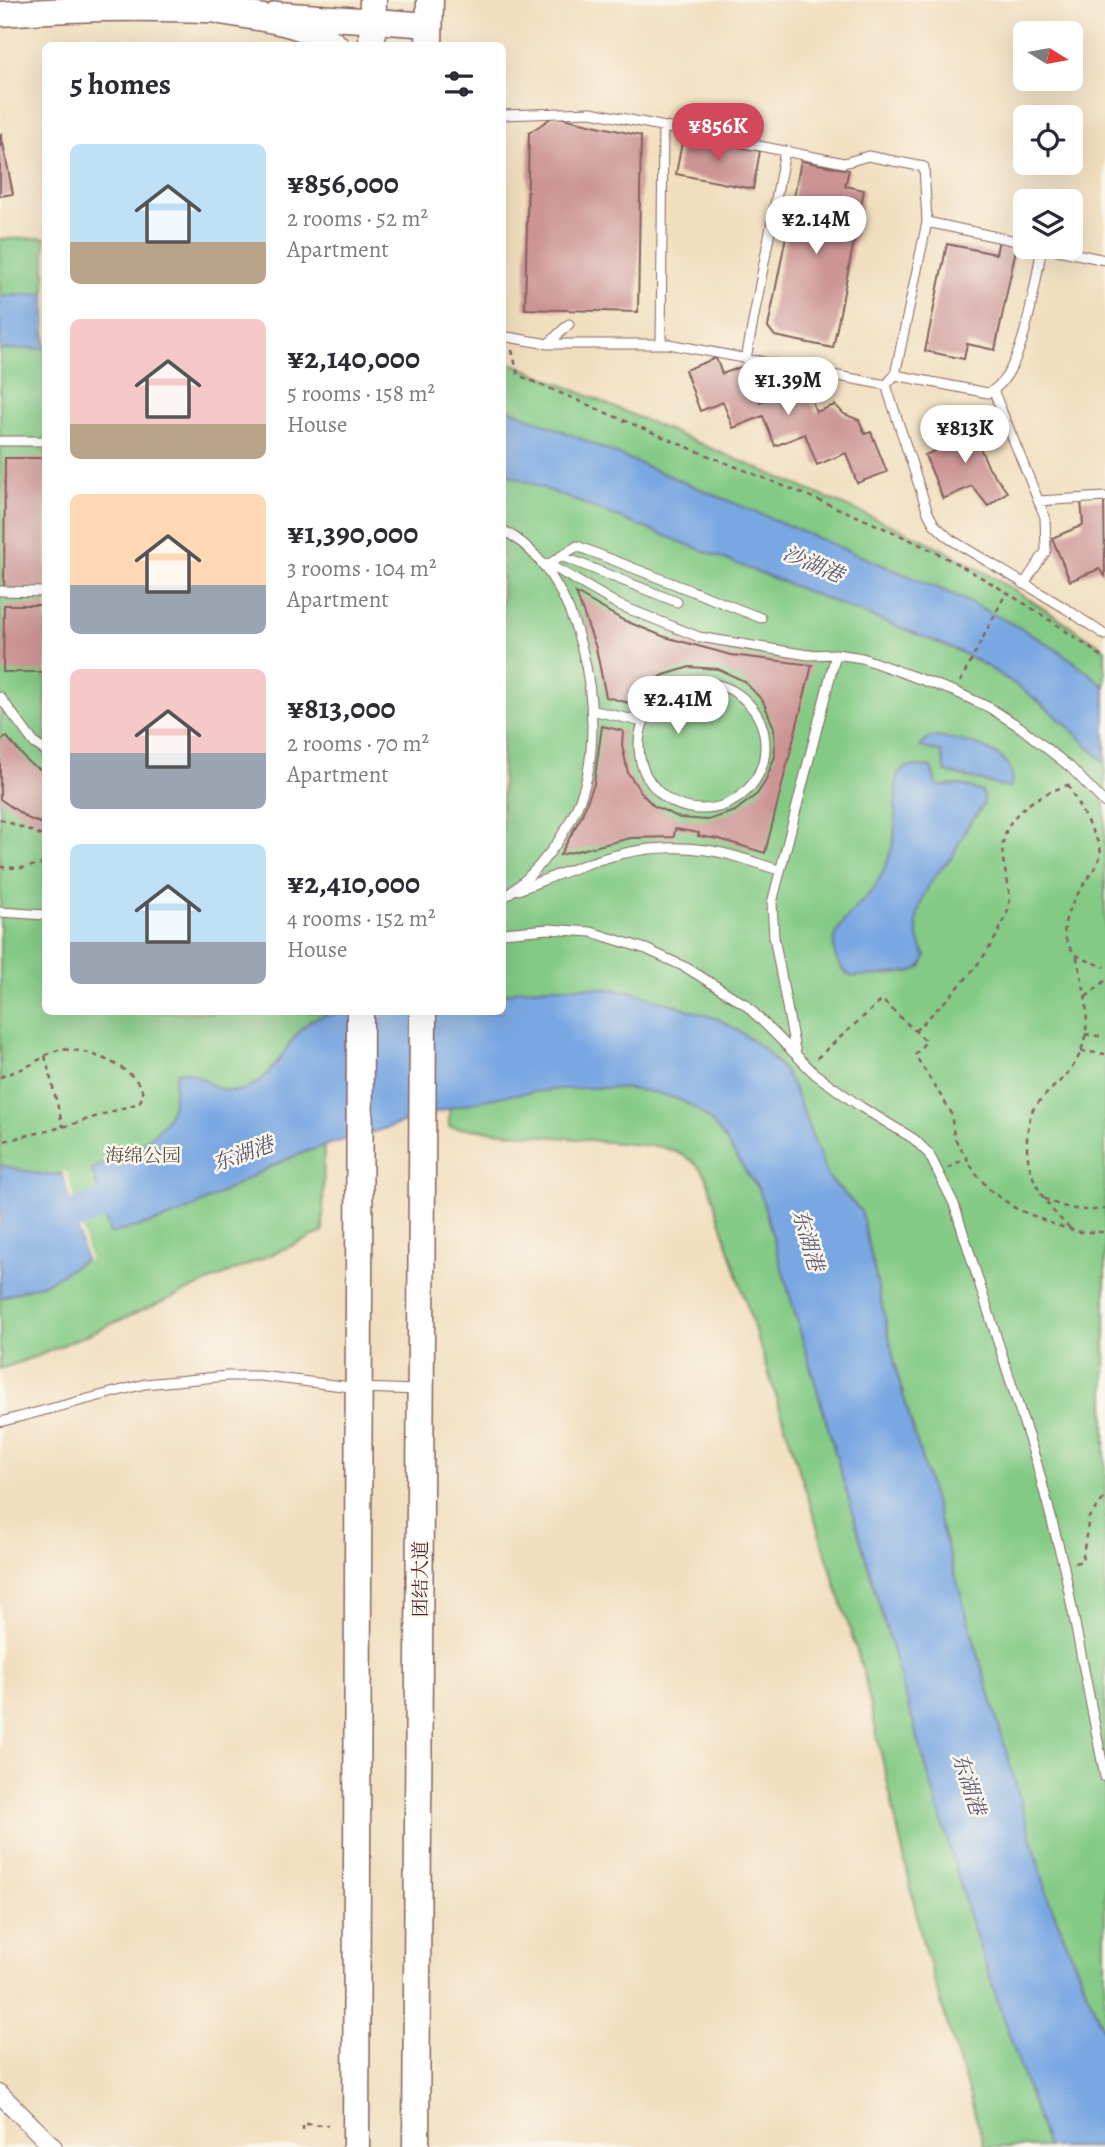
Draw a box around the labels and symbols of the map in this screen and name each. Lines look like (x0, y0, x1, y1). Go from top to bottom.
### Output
north arrow (1013, 21, 1083, 91)
pin: ¥856K (669, 104, 767, 163)
pin: ¥2.14M (759, 196, 873, 256)
pin: ¥1.39M (731, 358, 845, 417)
pin: ¥813K (916, 406, 1014, 465)
water label: 沙湖港 (779, 539, 850, 590)
pin: ¥2.41M (621, 676, 735, 736)
water label: 东湖港 (209, 1129, 280, 1178)
park label: 海绵公园 (105, 1143, 181, 1169)
water label: 东湖港 (786, 1206, 831, 1277)
street label: 团结大道 (408, 1541, 434, 1617)
water label: 东湖港 (946, 1750, 993, 1821)

